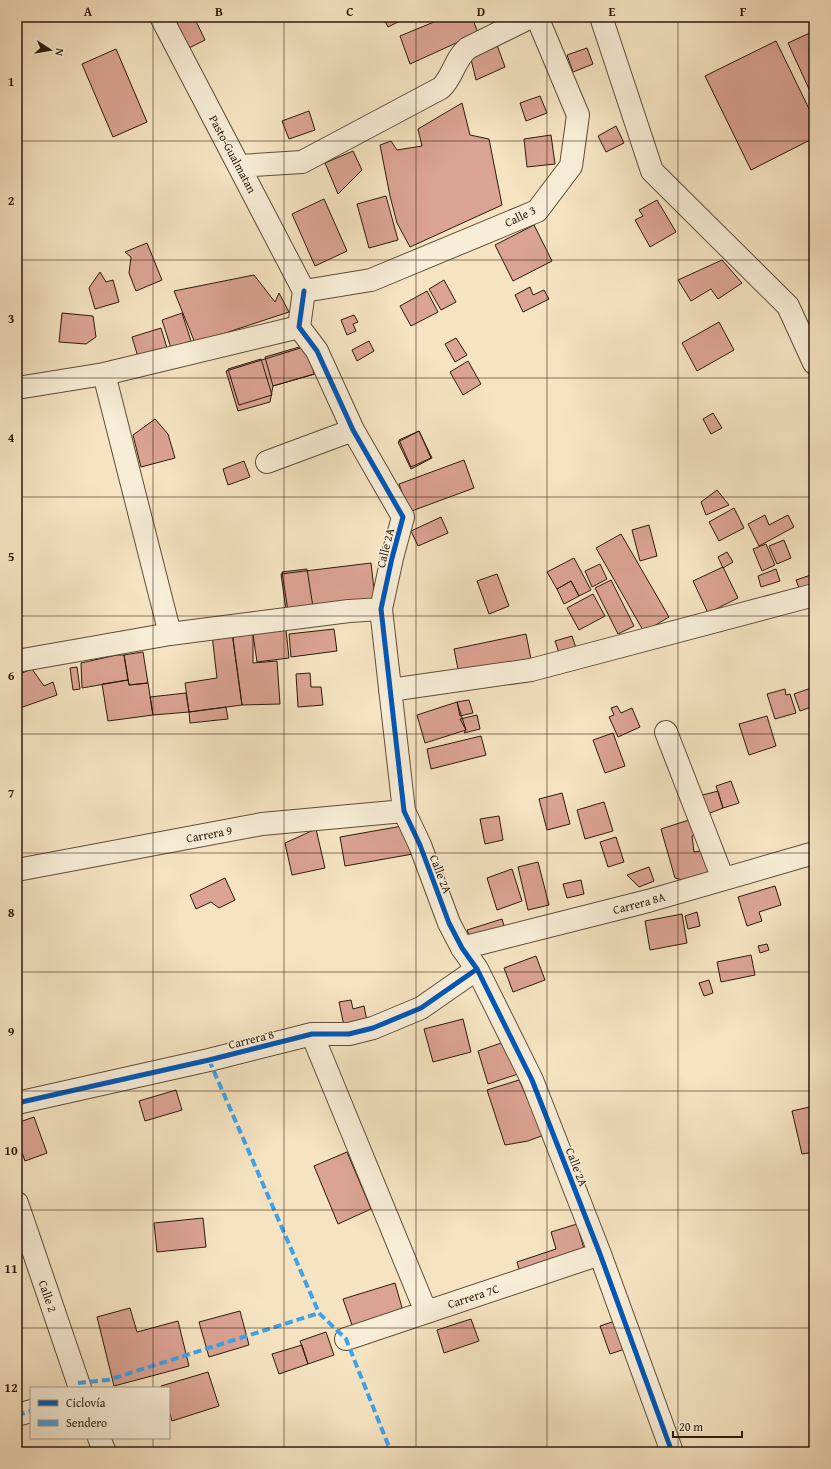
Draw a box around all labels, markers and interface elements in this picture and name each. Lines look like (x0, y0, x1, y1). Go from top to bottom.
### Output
text: A (84, 2, 93, 21)
text: B (215, 2, 223, 21)
text: C (346, 2, 354, 21)
text: D (477, 2, 485, 21)
text: E (609, 2, 616, 21)
text: F (740, 2, 747, 21)
north arrow (30, 30, 70, 70)
text: N (51, 47, 68, 58)
text: 1 (8, 72, 14, 91)
street label: Pasto-Gualmatan (205, 112, 261, 196)
text: 2 (8, 191, 15, 210)
street label: Calle 3 (501, 201, 539, 231)
text: 3 (8, 309, 14, 328)
text: 4 (8, 428, 15, 447)
street label: Calle 2A (372, 526, 398, 570)
text: 5 (8, 547, 15, 566)
text: 6 (8, 666, 15, 685)
text: 7 (8, 784, 15, 803)
street label: Carrera 9 (185, 821, 234, 847)
street label: Calle 2A (426, 852, 456, 897)
street label: Carrera 8A (611, 888, 668, 918)
text: 8 (8, 903, 15, 922)
text: 9 (8, 1022, 15, 1041)
street label: Carrera 8 (226, 1025, 276, 1053)
text: 10 (4, 1141, 18, 1160)
street label: Calle 2A (562, 1145, 592, 1190)
text: 11 (4, 1259, 18, 1278)
street label: Calle 2 (35, 1278, 61, 1315)
street label: Carrera 7C (445, 1280, 501, 1312)
text: 12 (4, 1378, 18, 1397)
legend (30, 1387, 170, 1439)
text: Ciclovía (66, 1394, 106, 1411)
scale bar (673, 1413, 742, 1439)
text: Sendero (66, 1414, 107, 1431)
text: 20 m (679, 1418, 703, 1435)

